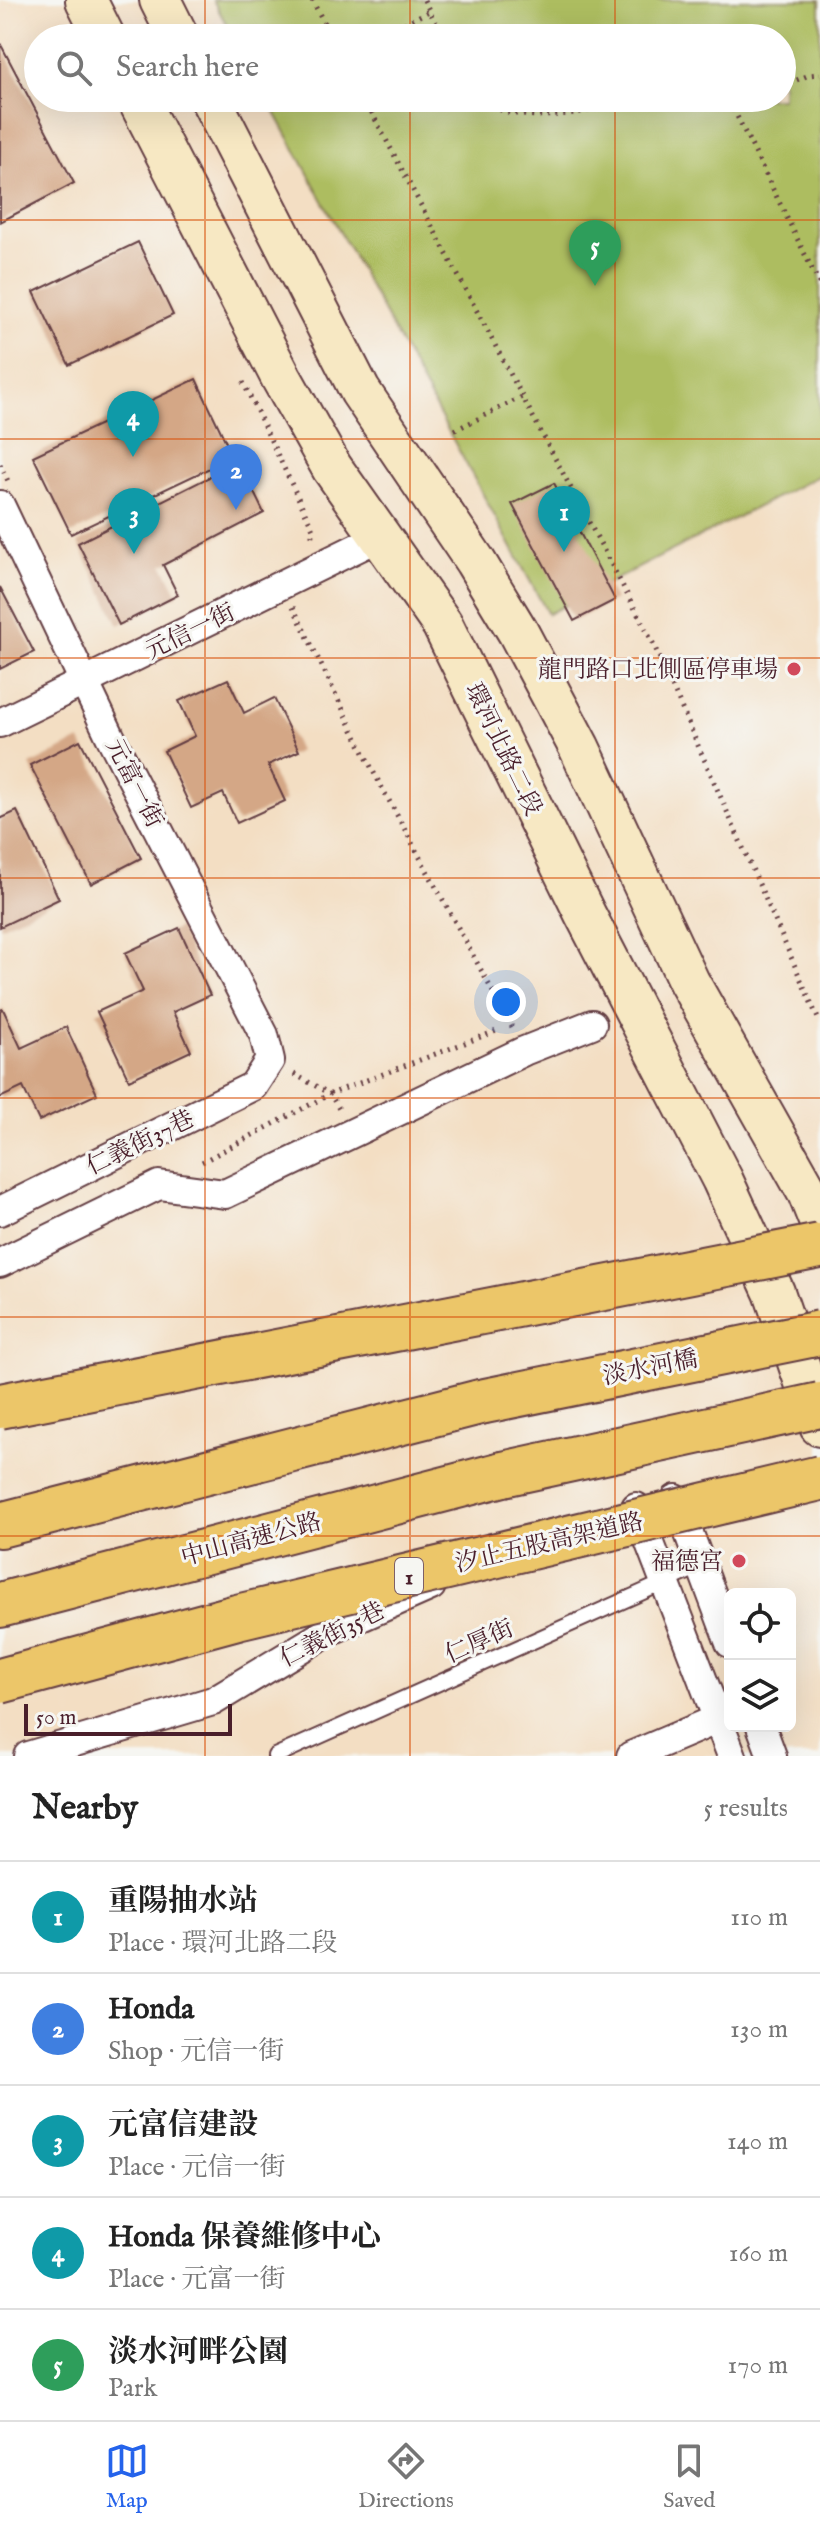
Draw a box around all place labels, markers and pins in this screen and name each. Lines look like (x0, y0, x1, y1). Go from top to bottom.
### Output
pin: 5 (569, 220, 621, 286)
pin: 4 (107, 391, 159, 457)
pin: 2 (210, 444, 262, 510)
pin: 1 (538, 486, 590, 552)
pin: 3 (108, 488, 160, 554)
place label: 龍門路口北側區停車場 (538, 655, 778, 686)
marker: 龍門路口北側區停車場 (785, 660, 803, 678)
place label: 福德宮 (651, 1547, 723, 1578)
marker: 福德宮 (730, 1552, 748, 1570)

